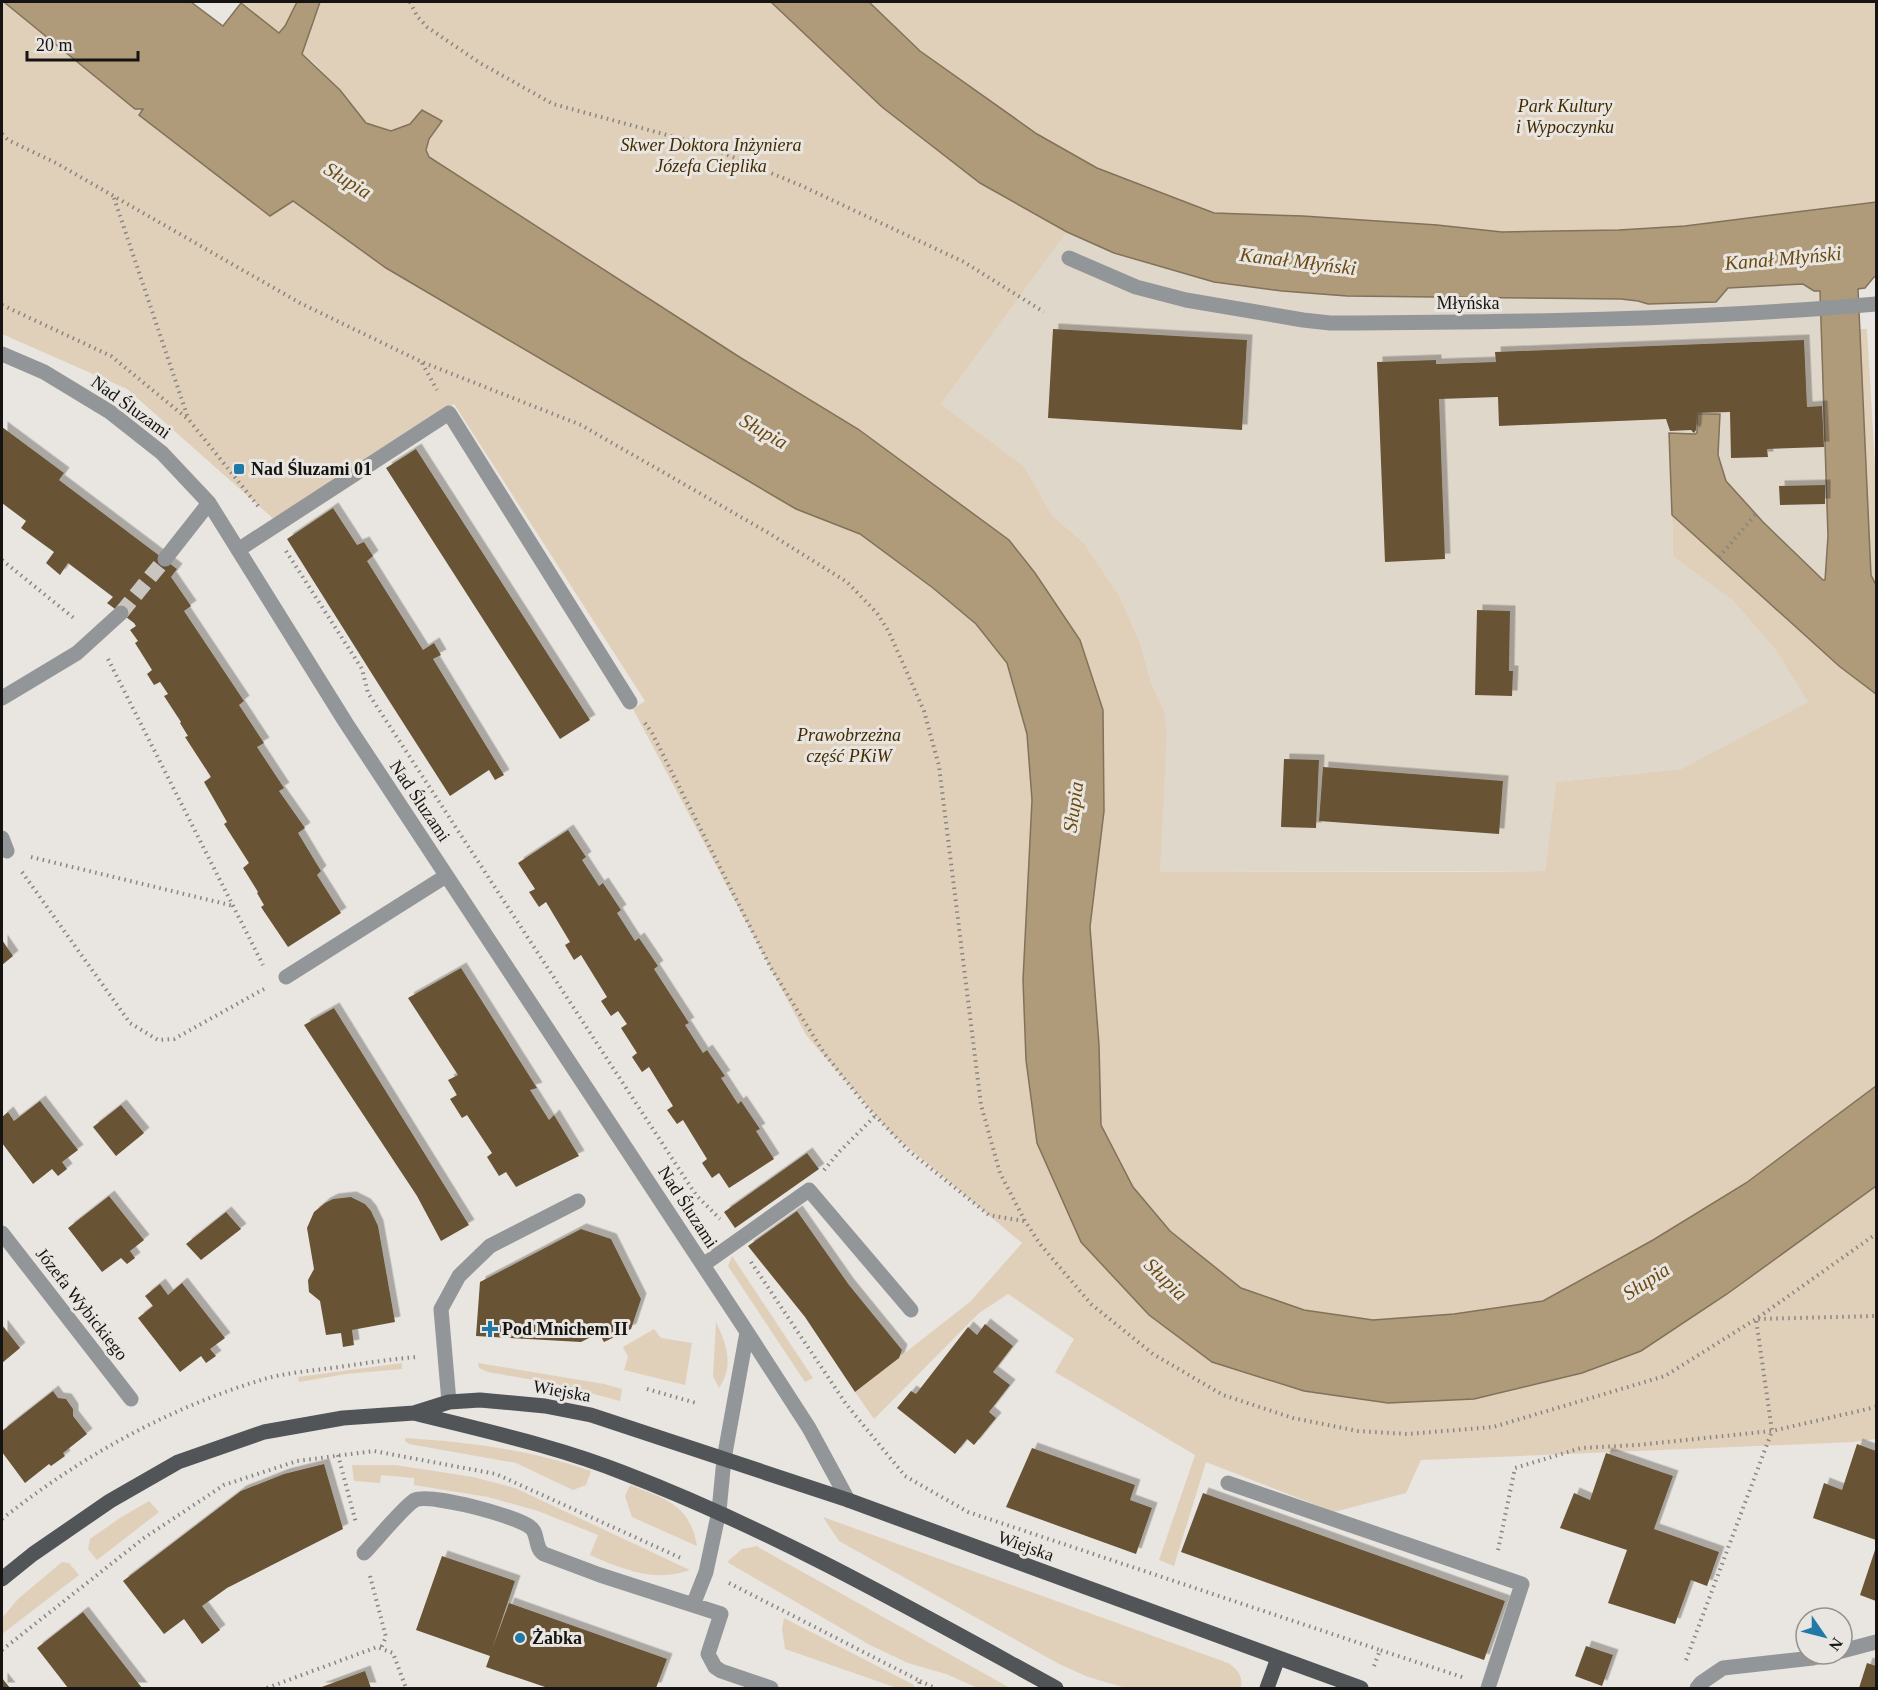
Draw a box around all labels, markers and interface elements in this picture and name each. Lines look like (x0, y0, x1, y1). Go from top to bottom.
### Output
scale bar (27, 24, 138, 62)
text: 20 m (36, 35, 73, 55)
park label: Park Kultury i Wypoczynku (1516, 96, 1614, 137)
park label: Skwer Doktora Inżyniera Józefa Cieplika (621, 135, 801, 176)
water label: Słupia (320, 157, 376, 204)
water label: Kanał Młyński (1723, 242, 1842, 275)
water label: Kanał Młyński (1237, 243, 1358, 280)
street label: Młyńska (1437, 293, 1500, 313)
street label: Nad Śluzami (87, 371, 175, 443)
water label: Słupia (736, 409, 792, 454)
place label: Nad Śluzami 01 (251, 458, 372, 479)
marker: Nad Śluzami 01 (232, 462, 246, 476)
park label: Prawobrzeżna część PKiW (796, 725, 901, 766)
street label: Nad Śluzami (386, 756, 455, 845)
water label: Słupia (1059, 780, 1088, 834)
street label: Nad Śluzami (654, 1162, 723, 1252)
street label: Józefa Wybickiego (32, 1244, 132, 1364)
water label: Słupia (1139, 1253, 1192, 1305)
water label: Słupia (1619, 1258, 1674, 1305)
place label: Pod Mnichem II (502, 1319, 628, 1339)
marker: Pod Mnichem II (483, 1322, 497, 1336)
street label: Wiejska (532, 1376, 592, 1406)
street label: Wiejska (995, 1527, 1057, 1565)
north arrow (1794, 1606, 1854, 1666)
place label: Żabka (532, 1628, 582, 1648)
marker: Żabka (513, 1631, 527, 1645)
text: N (1825, 1635, 1846, 1654)

